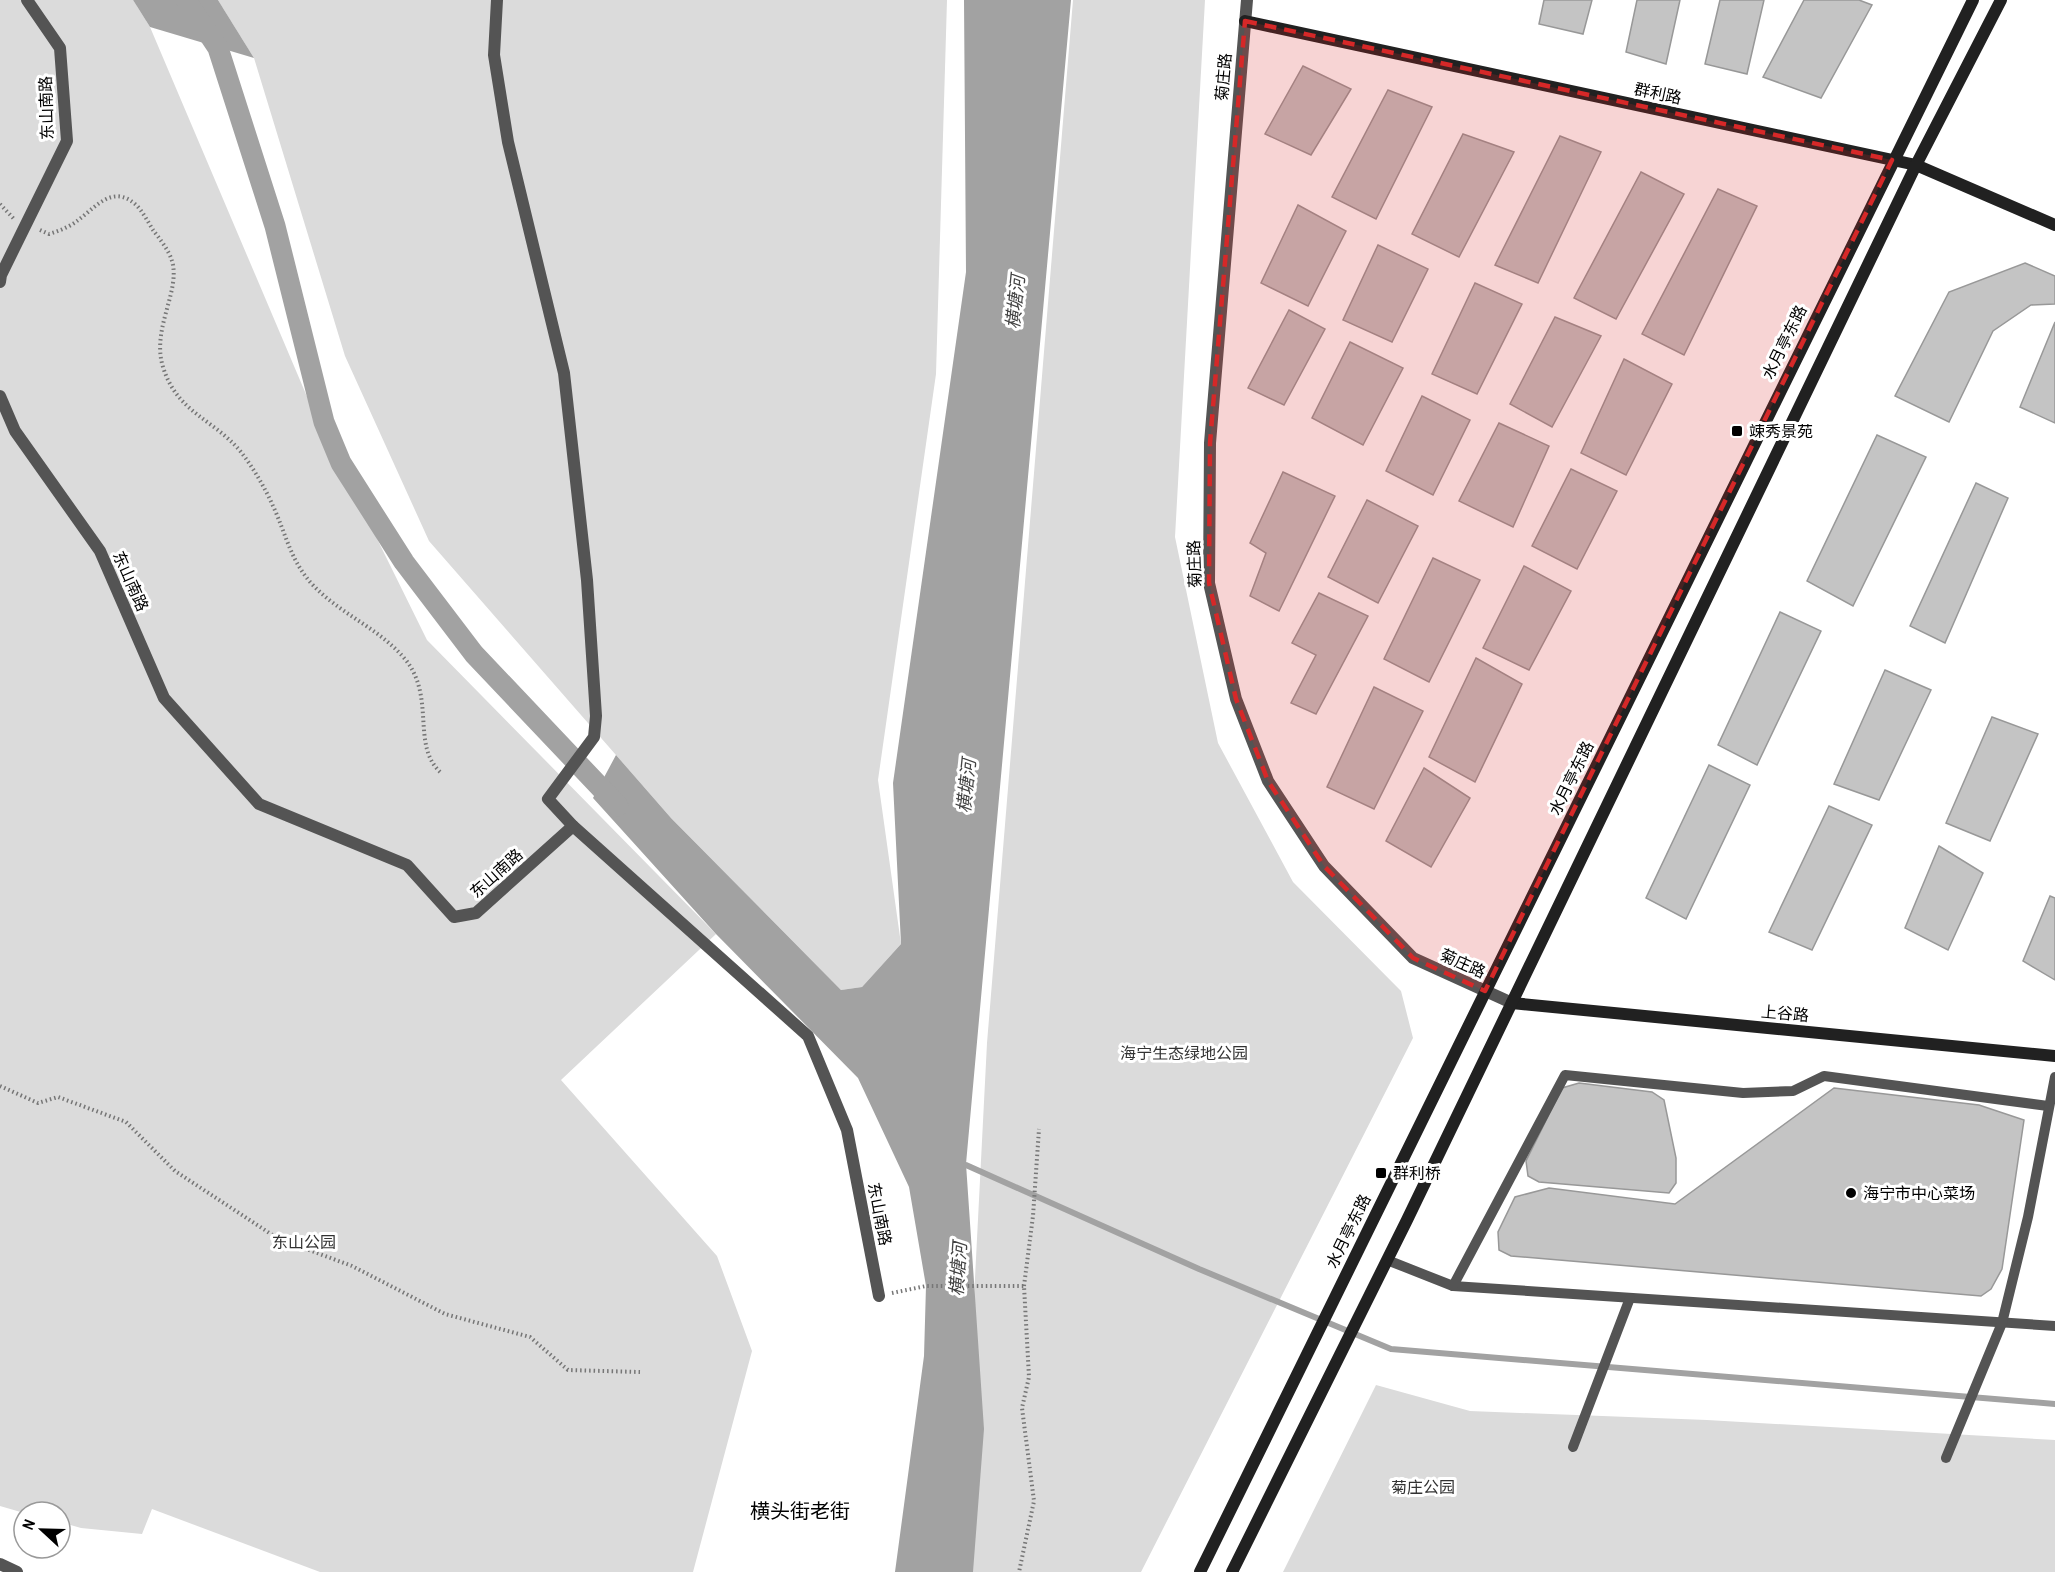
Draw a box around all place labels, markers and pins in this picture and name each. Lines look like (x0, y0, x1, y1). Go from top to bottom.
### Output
place label: 竦秀景苑 (1749, 420, 1813, 442)
marker: 竦秀景苑 (1730, 424, 1744, 438)
place label: 群利桥 (1393, 1162, 1441, 1184)
marker: 群利桥 (1374, 1166, 1388, 1180)
place label: 海宁市中心菜场 (1863, 1182, 1975, 1204)
marker: 海宁市中心菜场 (1844, 1186, 1858, 1200)

